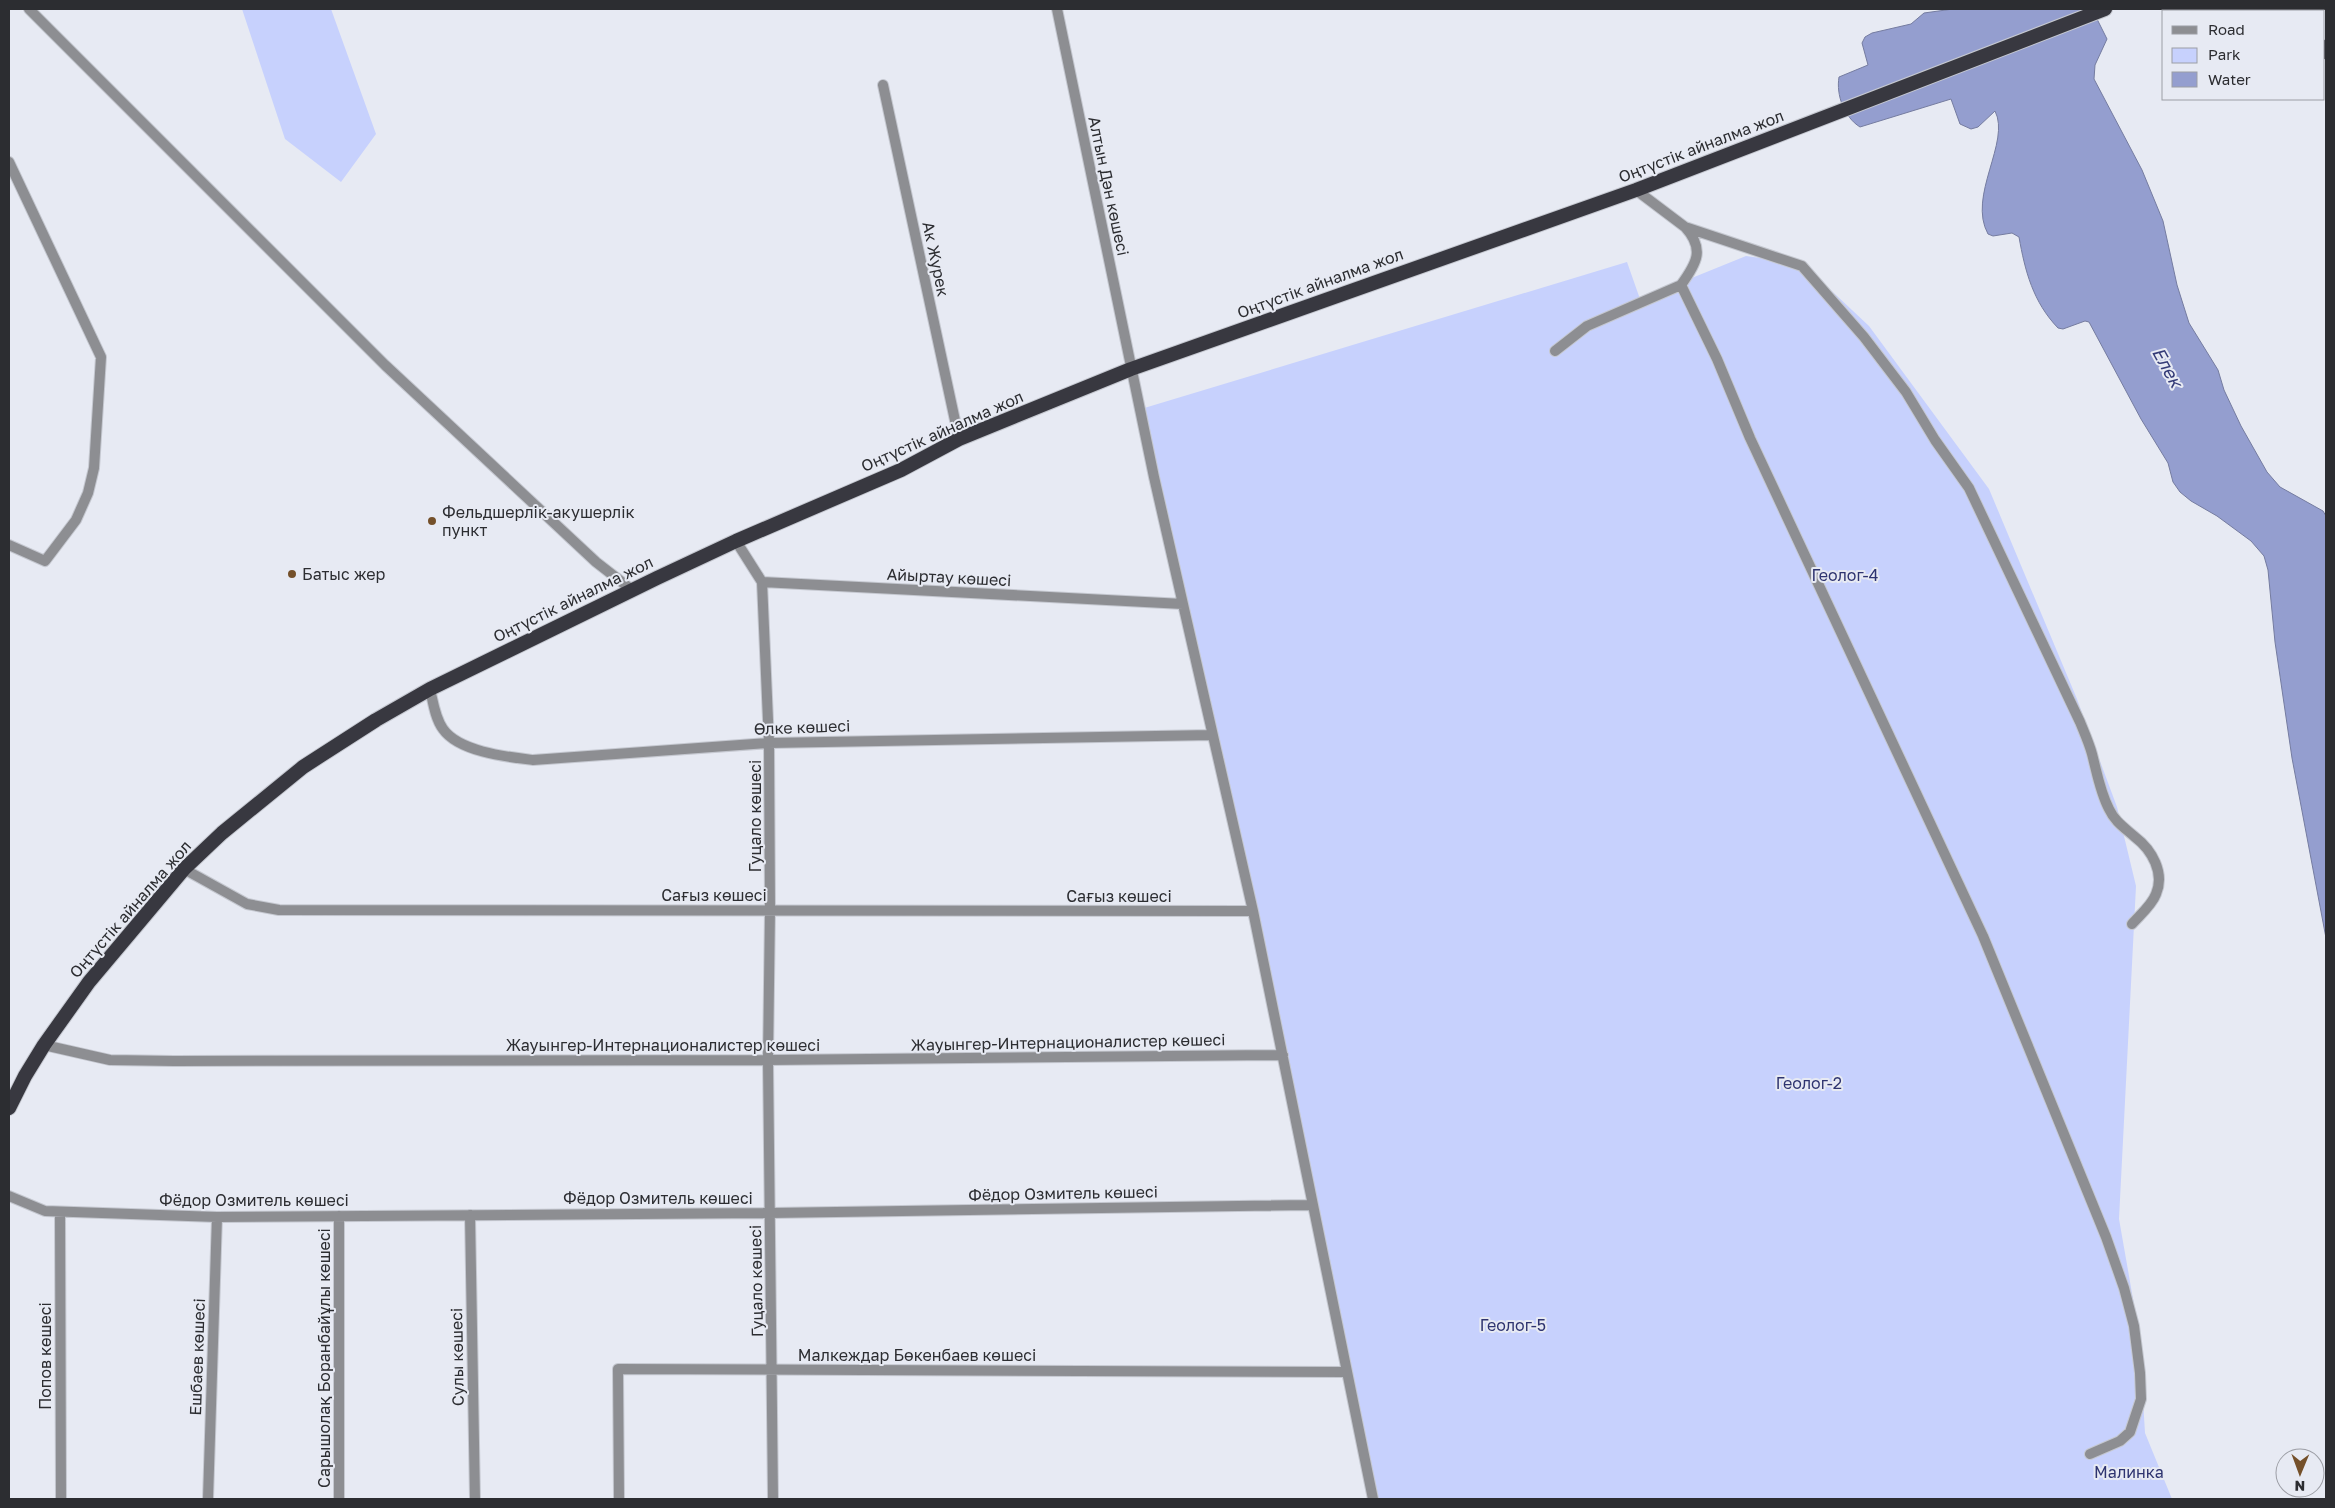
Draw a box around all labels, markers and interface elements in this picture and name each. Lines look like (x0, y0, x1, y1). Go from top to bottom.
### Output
legend (2162, 10, 2325, 100)
text: Road (2208, 20, 2245, 38)
text: Park (2208, 45, 2241, 63)
text: Water (2208, 70, 2251, 88)
street label: Оңтүстік айналма жол (1616, 105, 1786, 187)
street label: Алтын Дән көшесі (1084, 114, 1134, 258)
street label: Ак Журек (918, 220, 954, 298)
street label: Оңтүстік айналма жол (1234, 244, 1406, 322)
water label: Елек (2148, 343, 2189, 393)
street label: Оңтүстік айналма жол (858, 386, 1026, 476)
place label: Фельдшерлік-акушерлік пункт (442, 502, 635, 540)
marker: Фельдшерлік-акушерлік пункт (426, 515, 438, 527)
street label: Оңтүстік айналма жол (490, 552, 656, 646)
place label: Батыс жер (302, 564, 386, 584)
street label: Айыртау көшесі (886, 564, 1012, 590)
park label: Геолог-4 (1812, 565, 1878, 585)
marker: Батыс жер (286, 568, 298, 580)
street label: Өлке көшесі (753, 715, 851, 739)
street label: Гуцало көшесі (745, 760, 765, 872)
street label: Оңтүстік айналма жол (65, 836, 195, 982)
street label: Сағыз көшесі (661, 885, 767, 905)
street label: Сағыз көшесі (1066, 886, 1172, 906)
street label: Жауынгер-Интернационалистер көшесі (910, 1029, 1226, 1055)
street label: Жауынгер-Интернационалистер көшесі (506, 1035, 820, 1055)
park label: Геолог-2 (1776, 1073, 1842, 1093)
street label: Фёдор Озмитель көшесі (968, 1181, 1158, 1205)
street label: Фёдор Озмитель көшесі (563, 1188, 753, 1208)
street label: Фёдор Озмитель көшесі (159, 1190, 349, 1210)
street label: Гуцало көшесі (745, 1225, 767, 1337)
street label: Сарышолақ Боранбайұлы көшесі (314, 1228, 334, 1488)
street label: Ешбаев көшесі (185, 1298, 209, 1416)
street label: Попов көшесі (35, 1302, 55, 1410)
street label: Сулы көшесі (446, 1308, 468, 1406)
park label: Геолог-5 (1480, 1315, 1546, 1335)
street label: Малкеждар Бөкенбаев көшесі (798, 1345, 1036, 1365)
north arrow (2275, 1448, 2325, 1498)
park label: Малинка (2094, 1462, 2164, 1482)
text: N (2294, 1478, 2305, 1495)

